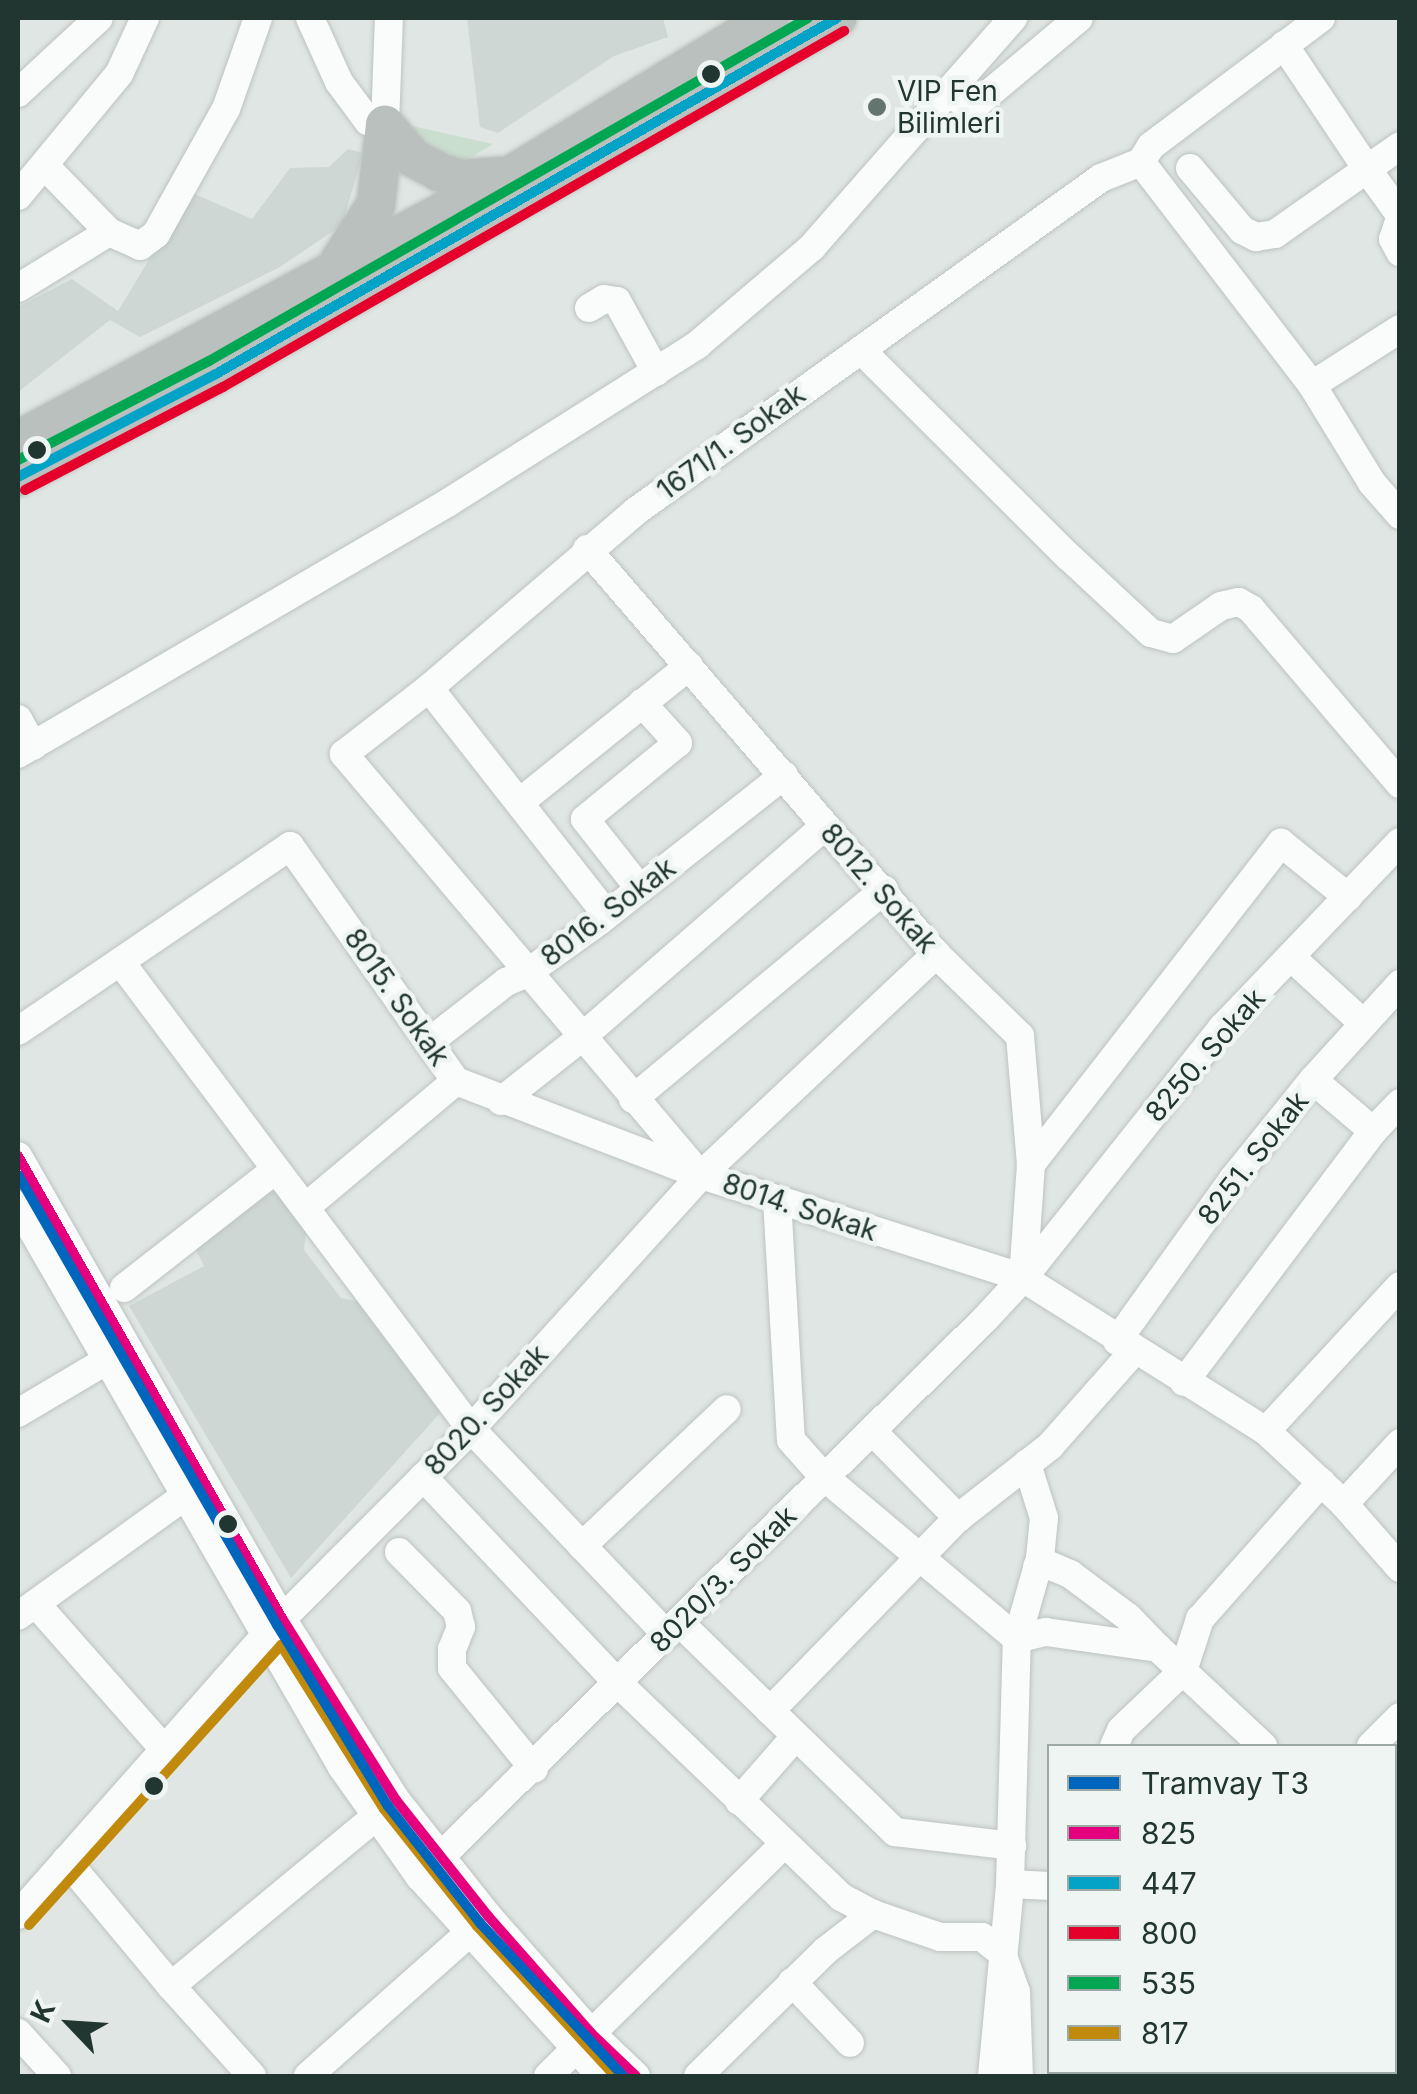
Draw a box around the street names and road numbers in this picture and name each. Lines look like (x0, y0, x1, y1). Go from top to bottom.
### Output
street label: 1671/1. Sokak (650, 377, 812, 507)
street label: 8012. Sokak (814, 816, 944, 960)
street label: 8016. Sokak (534, 850, 682, 974)
street label: 8015. Sokak (337, 922, 457, 1072)
street label: 8250. Sokak (1138, 982, 1272, 1128)
street label: 8251. Sokak (1191, 1085, 1315, 1231)
street label: 8014. Sokak (718, 1166, 882, 1248)
street label: 8020. Sokak (417, 1338, 555, 1482)
street label: 8020/3. Sokak (643, 1499, 803, 1659)

